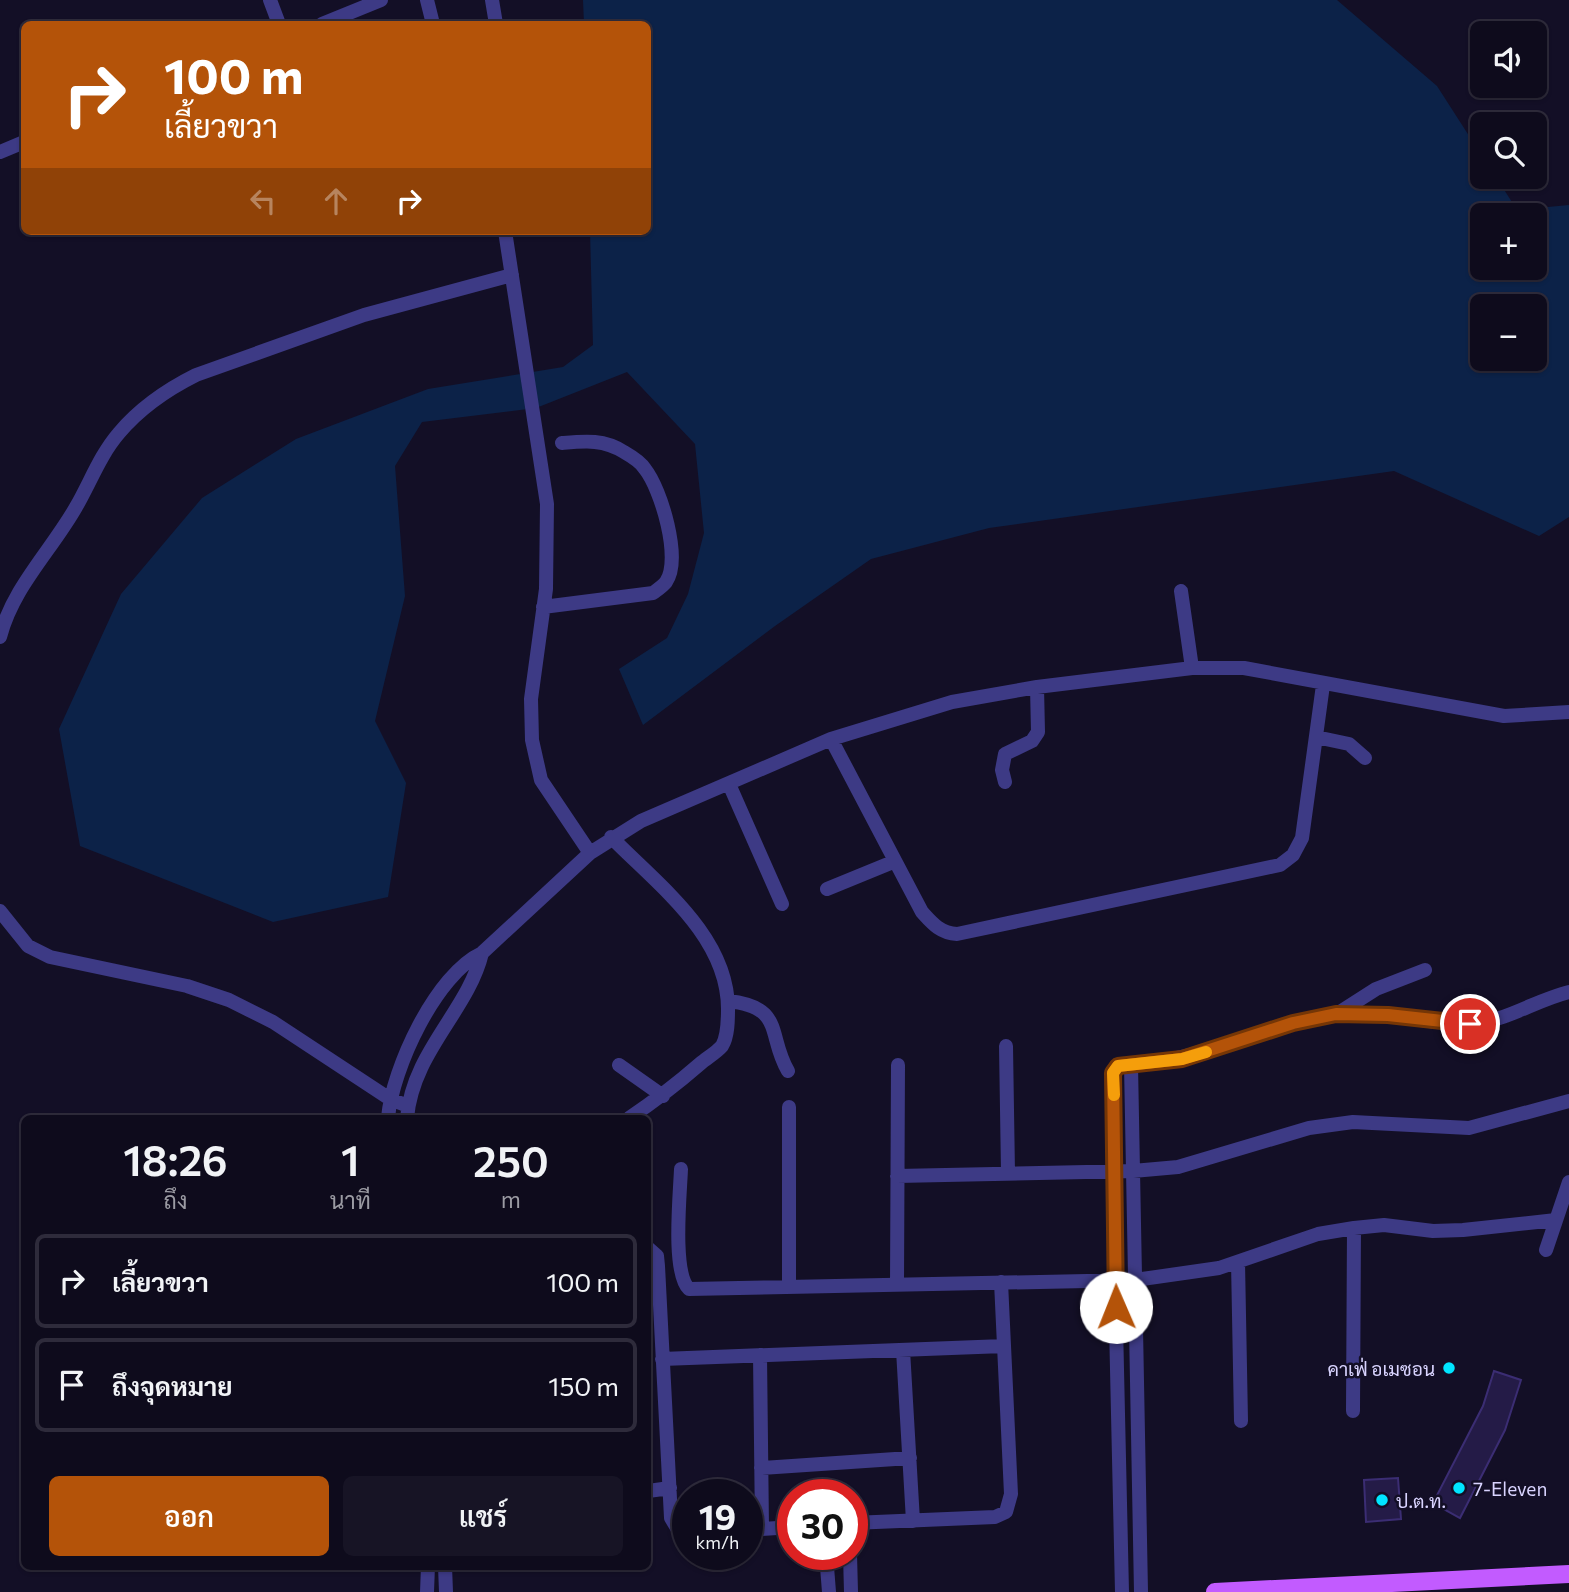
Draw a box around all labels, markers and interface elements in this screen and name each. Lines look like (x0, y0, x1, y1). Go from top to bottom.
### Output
map controls (1470, 21, 1547, 371)
button: sound (1470, 21, 1547, 98)
text: 100 m (164, 44, 303, 104)
icon: right (49, 49, 140, 140)
text: เลี้ยวขวา (164, 105, 278, 145)
button: search (1470, 112, 1547, 189)
icon: left (244, 182, 282, 220)
icon: ahead (317, 182, 355, 220)
icon: right (390, 182, 428, 220)
button: + (1470, 203, 1547, 280)
button: − (1470, 294, 1547, 371)
pin (1440, 994, 1500, 1054)
icon: arrive (1451, 1005, 1489, 1043)
text: 18:26 (123, 1133, 228, 1185)
text: 1 (341, 1133, 360, 1185)
text: 250 (473, 1134, 549, 1186)
text: m (501, 1185, 521, 1213)
text: ถึง (164, 1186, 187, 1214)
text: นาที (330, 1186, 371, 1214)
icon: right (53, 1262, 91, 1300)
text: เลี้ยวขวา (112, 1266, 209, 1297)
text: 100 m (546, 1266, 619, 1297)
position arrow (1079, 1270, 1153, 1344)
place label: คาเฟ่ อเมซอน (1327, 1357, 1435, 1380)
marker: คาเฟ่ อเมซอน (1441, 1360, 1457, 1376)
icon: arrive (53, 1366, 91, 1404)
text: ถึงจุดหมาย (112, 1370, 233, 1401)
text: 150 m (548, 1370, 619, 1401)
button: ออก (49, 1476, 329, 1556)
button: แชร์ (343, 1476, 623, 1556)
place label: 7-Eleven (1473, 1477, 1547, 1500)
speed limit sign: 30 (777, 1479, 868, 1570)
marker: 7-Eleven (1451, 1480, 1467, 1496)
place label: ป.ต.ท. (1396, 1489, 1446, 1512)
marker: ป.ต.ท. (1374, 1492, 1390, 1508)
text: 19 (699, 1494, 736, 1537)
text: km/h (696, 1531, 739, 1553)

